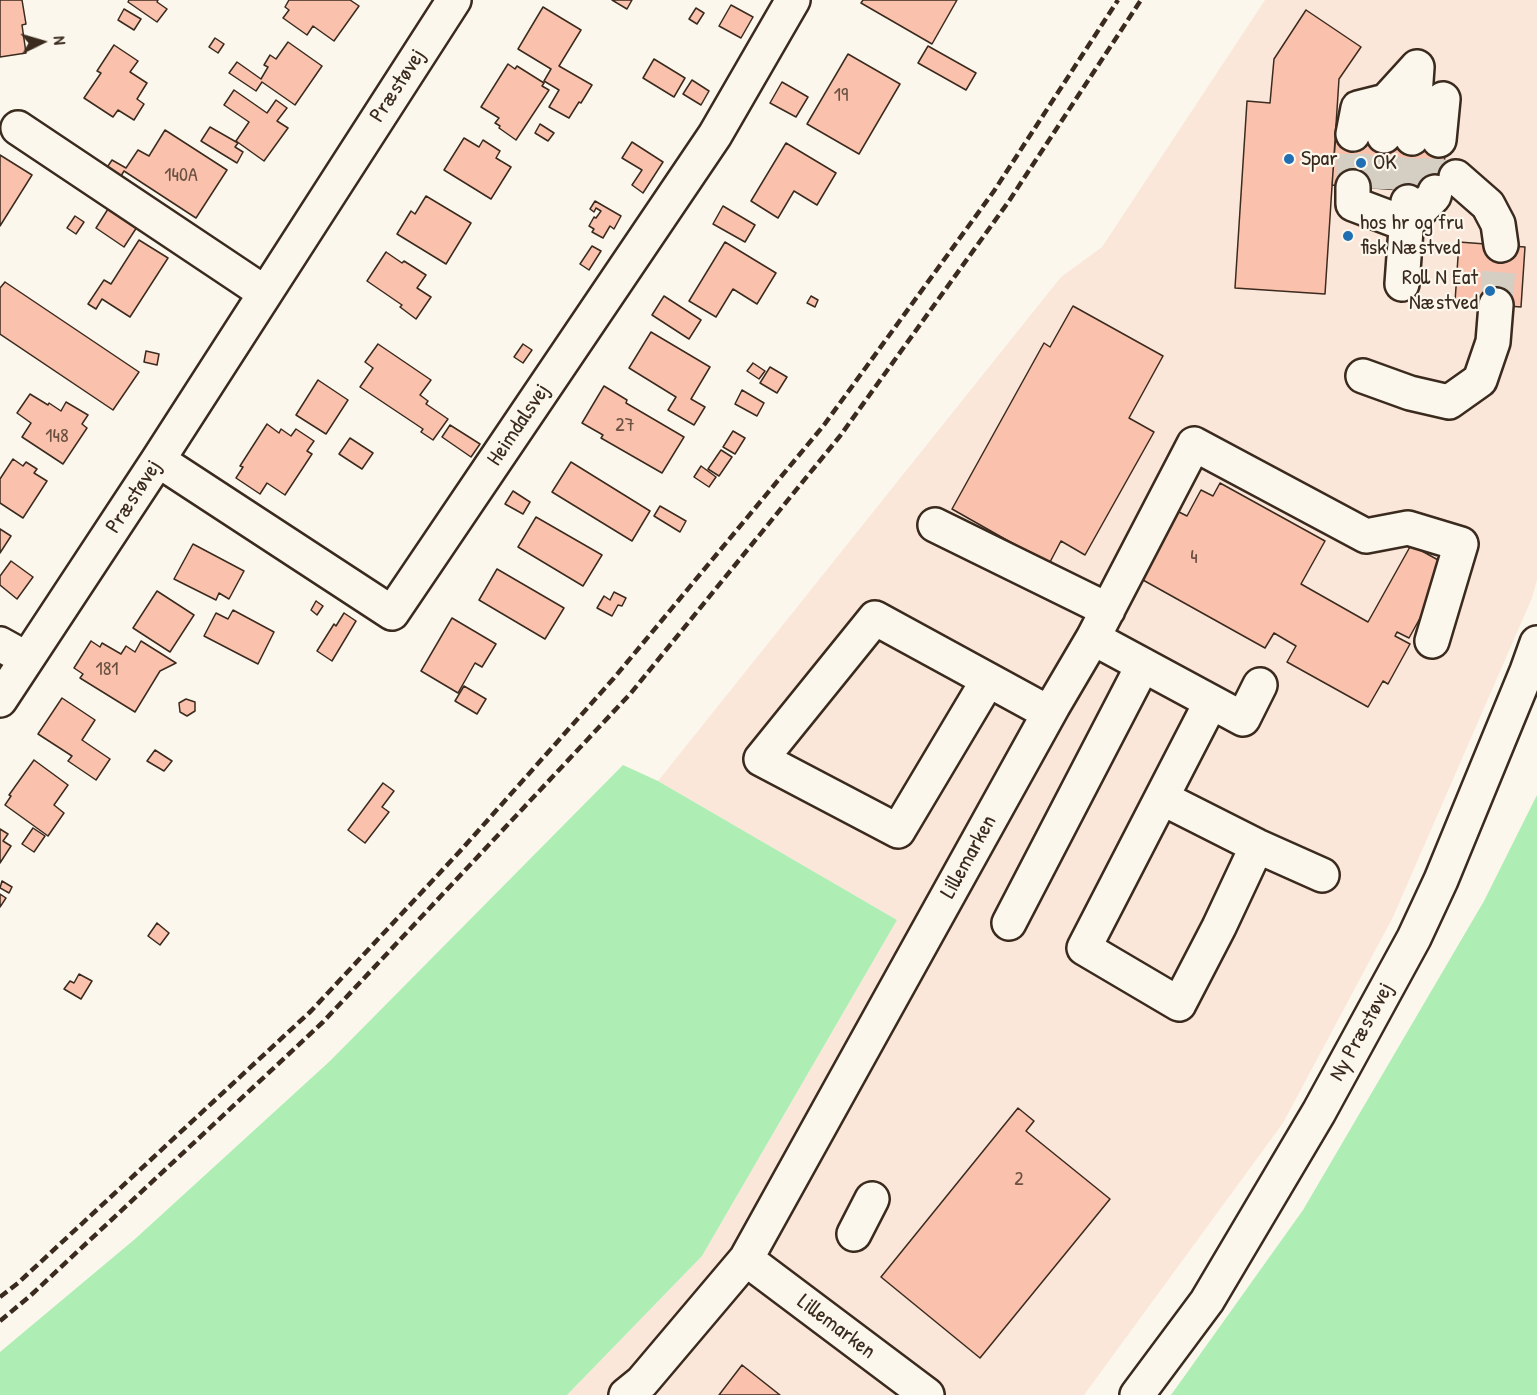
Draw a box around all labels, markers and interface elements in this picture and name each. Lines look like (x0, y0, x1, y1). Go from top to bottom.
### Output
north arrow (12, 12, 72, 72)
text: N (49, 35, 71, 46)
street label: Præstøvej (365, 44, 431, 128)
house number: 19 (834, 84, 848, 108)
place label: Spar (1301, 146, 1338, 172)
place label: OK (1373, 150, 1397, 176)
marker: Spar (1282, 152, 1296, 166)
marker: OK (1354, 156, 1368, 170)
house number: 140A (164, 164, 198, 188)
place label: hos hr og fru fisk Næstved (1360, 210, 1463, 262)
marker: hos hr og fru fisk Næstved (1341, 229, 1355, 243)
place label: Roll N Eat Næstved (1402, 265, 1478, 316)
marker: Roll N Eat Næstved (1483, 284, 1497, 298)
street label: Heimdalsvej (482, 379, 556, 471)
house number: 27 (615, 414, 635, 438)
house number: 148 (45, 425, 69, 449)
street label: Præstøvej (101, 455, 167, 539)
house number: 4 (1190, 546, 1198, 570)
house number: 181 (95, 658, 119, 682)
street label: Lillemarken (935, 811, 1003, 903)
street label: Ny Præstøvej (1324, 978, 1400, 1086)
house number: 2 (1014, 1168, 1024, 1192)
street label: Lillemarken (792, 1289, 880, 1365)

